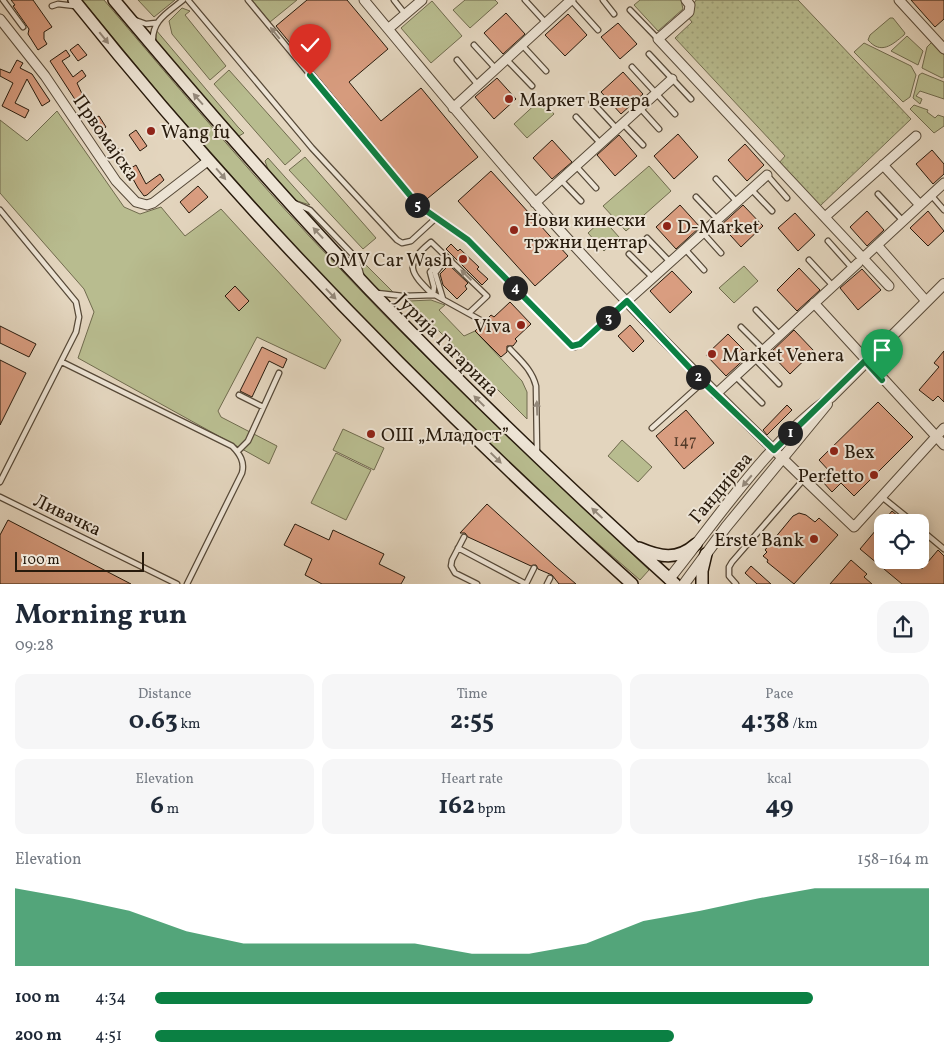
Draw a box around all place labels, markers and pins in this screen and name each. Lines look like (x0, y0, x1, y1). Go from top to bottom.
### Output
pin (289, 24, 331, 75)
place label: Маркет Венера (519, 88, 650, 114)
marker: Маркет Венера (503, 93, 515, 105)
place label: Wang fu (161, 120, 230, 146)
marker: Wang fu (145, 125, 157, 137)
pin: 5 (404, 192, 430, 218)
place label: Нови кинески тржни центар (524, 208, 648, 256)
place label: D-Market (677, 215, 760, 241)
marker: D-Market (661, 220, 673, 232)
marker: Нови кинески тржни центар (508, 224, 520, 236)
place label: OMV Car Wash (326, 248, 453, 274)
marker: OMV Car Wash (457, 253, 469, 265)
pin: 4 (502, 276, 528, 300)
pin: 3 (596, 306, 620, 330)
place label: Viva (474, 314, 511, 340)
marker: Viva (515, 319, 527, 331)
pin (861, 329, 903, 380)
place label: Market Venera (722, 343, 844, 369)
marker: Market Venera (706, 348, 718, 360)
pin: 2 (686, 364, 710, 390)
pin: 1 (778, 420, 802, 446)
place label: ОШ „Младост” (381, 423, 509, 449)
marker: ОШ „Младост” (365, 428, 377, 440)
place label: Bex (844, 440, 875, 466)
marker: Bex (828, 445, 840, 457)
place label: Perfetto (798, 464, 864, 490)
marker: Perfetto (868, 469, 880, 481)
place label: Erste Bank (714, 528, 804, 554)
marker: Erste Bank (808, 533, 820, 545)

